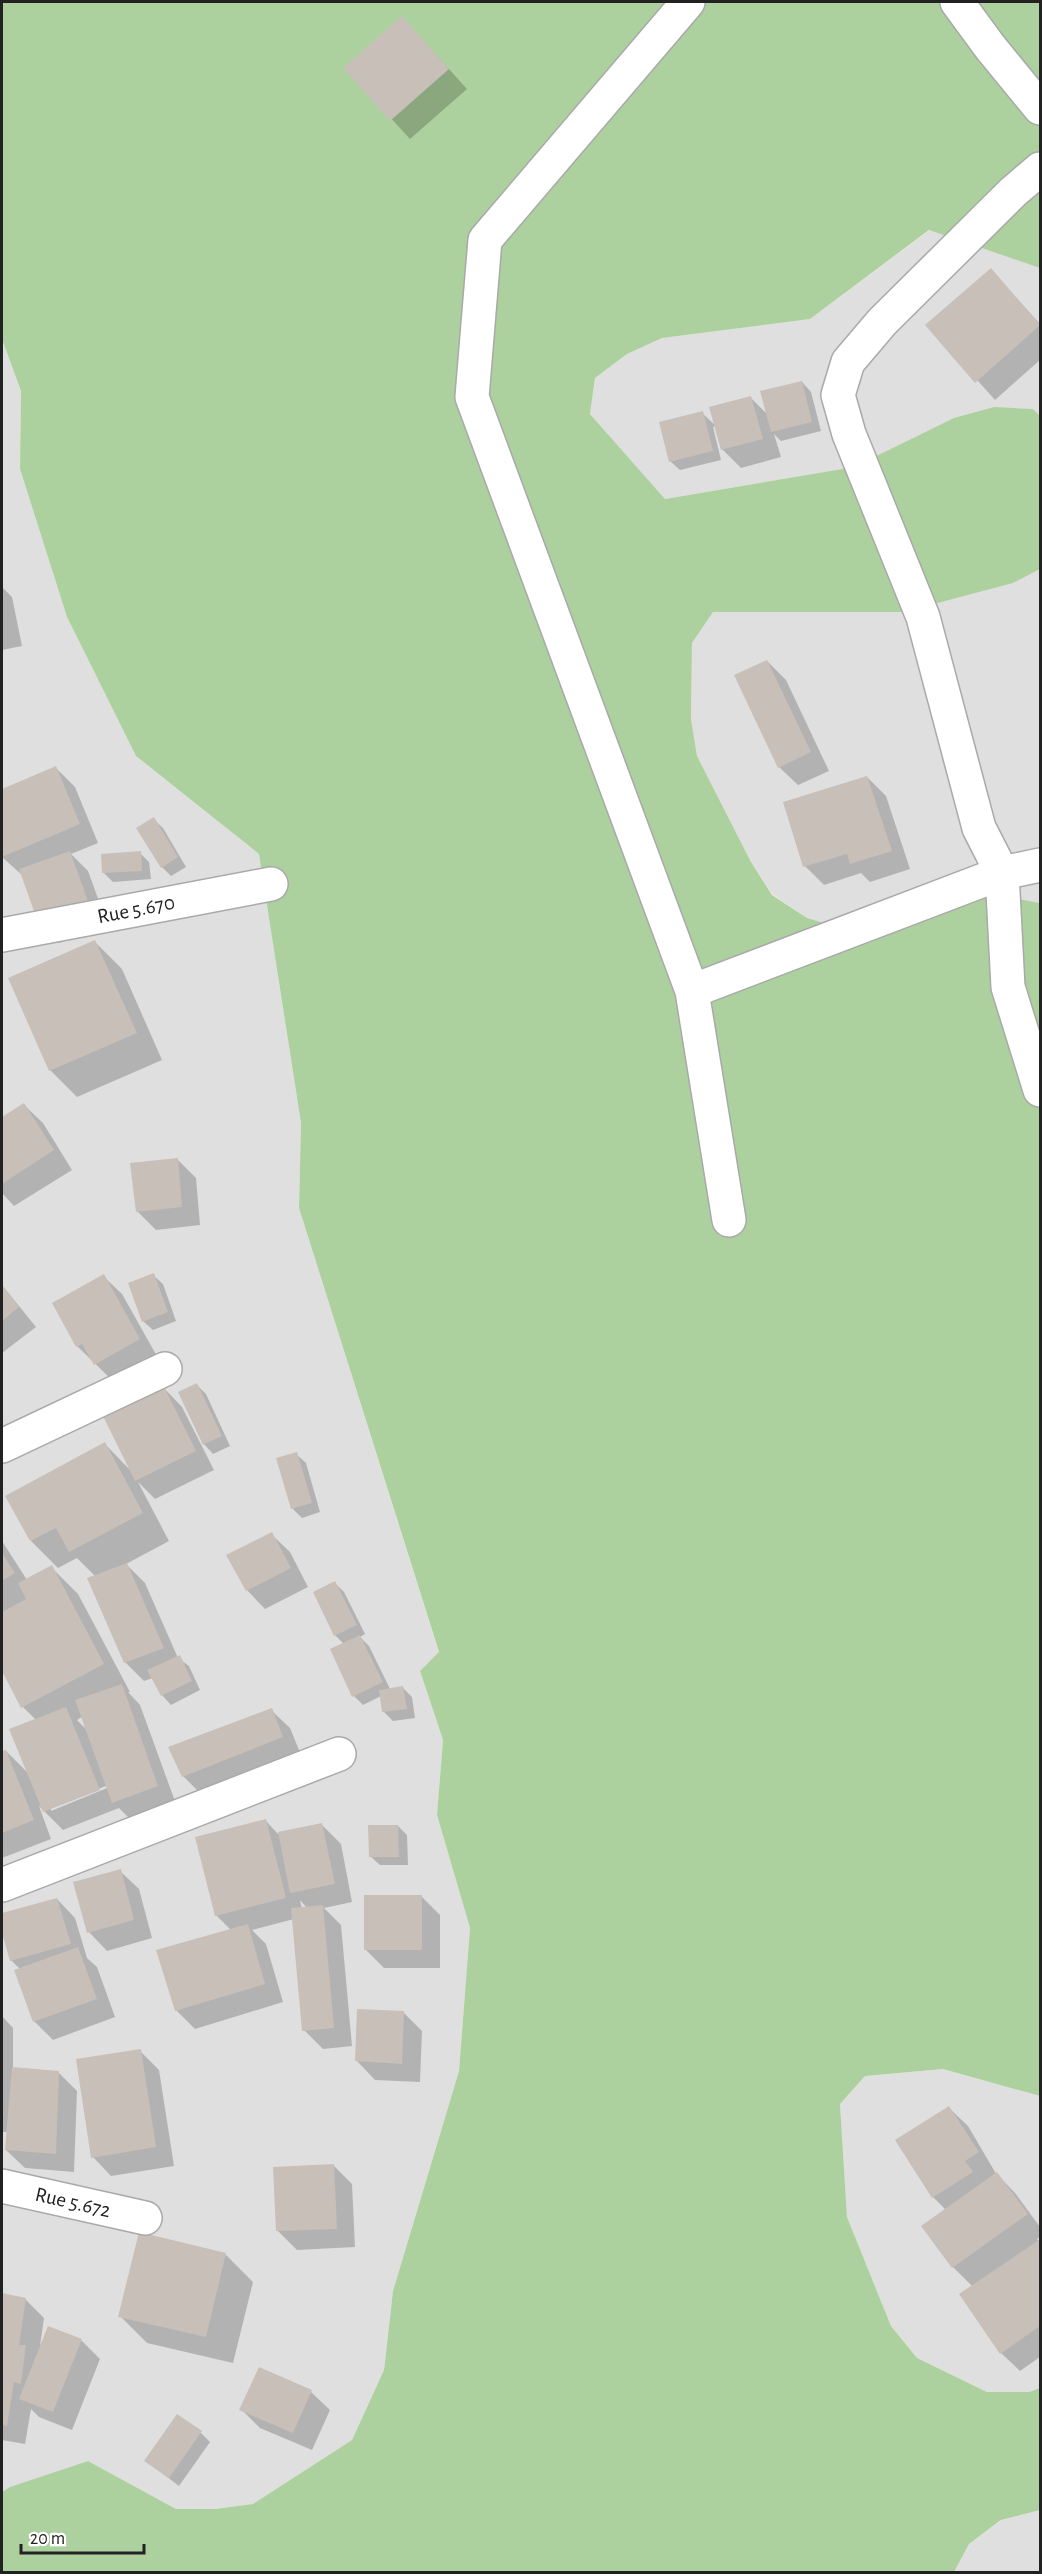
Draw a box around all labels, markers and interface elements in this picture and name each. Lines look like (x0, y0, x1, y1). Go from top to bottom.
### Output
street label: Rue 5.670 (96, 892, 177, 927)
street label: Rue 5.672 (33, 2184, 113, 2221)
scale bar (21, 2517, 144, 2555)
text: 20 m (30, 2530, 65, 2548)

